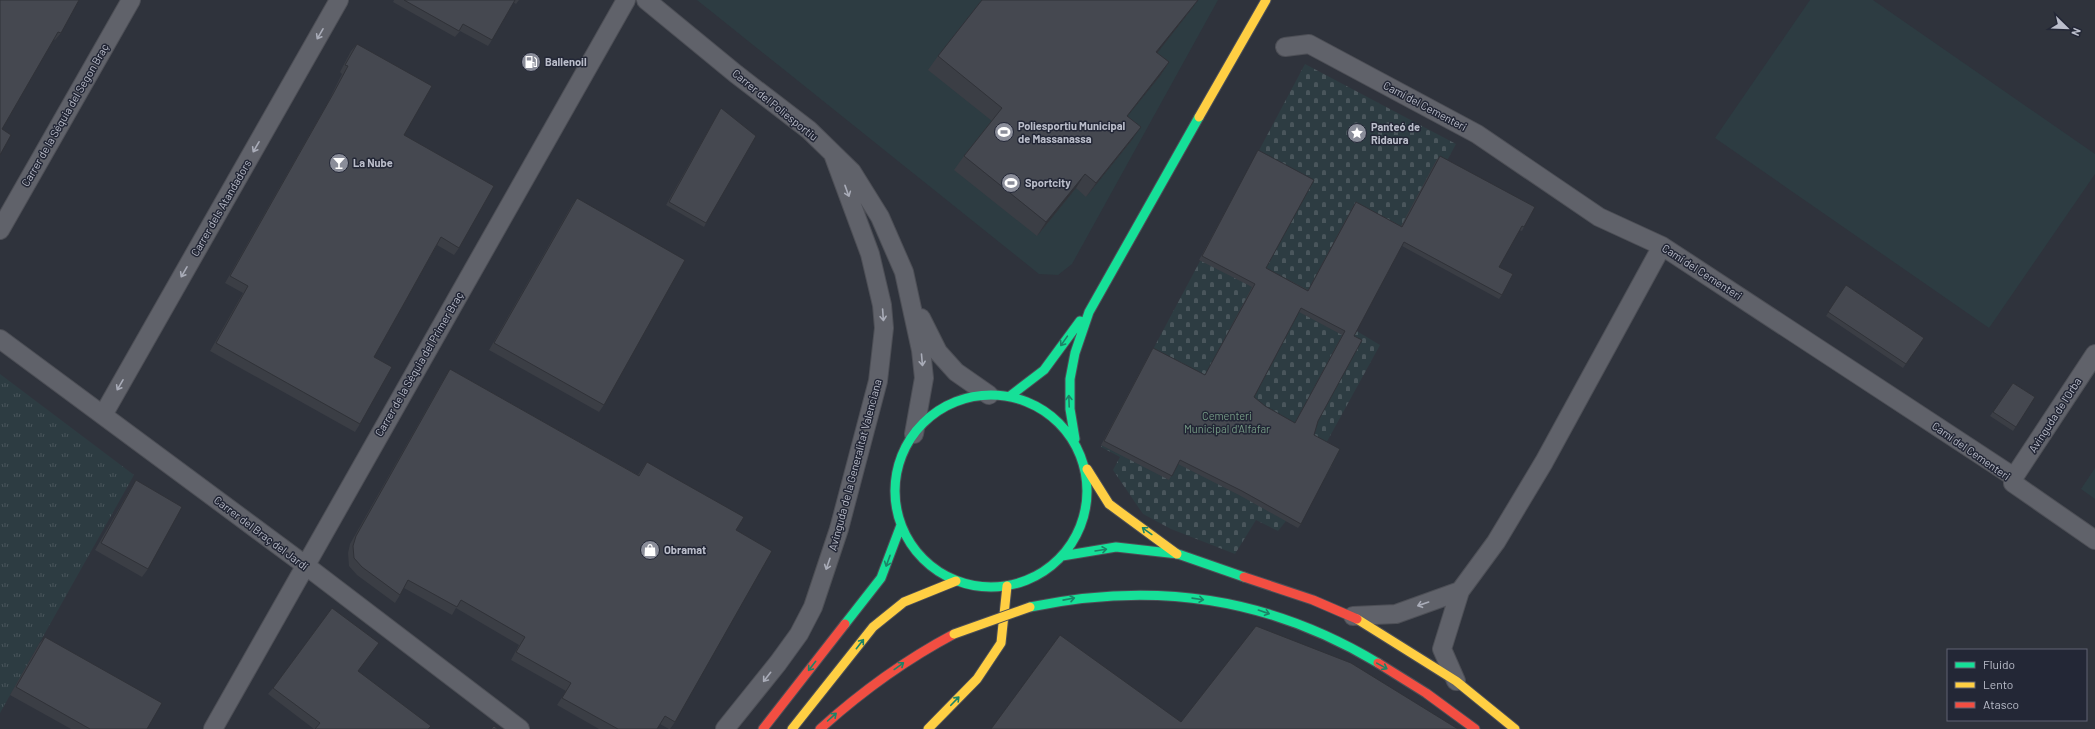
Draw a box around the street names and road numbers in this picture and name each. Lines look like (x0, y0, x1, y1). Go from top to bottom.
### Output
street label: Carrer de la Séquia del Segon Braç (18, 41, 111, 188)
street label: Carrer del Poliesportiu (730, 66, 821, 143)
street label: Camí del Cementeri (1381, 78, 1469, 133)
street label: Carrer dels Atandadors (188, 157, 253, 258)
street label: Camí del Cementeri (1660, 241, 1745, 302)
street label: Carrer de la Séquia del Primer Braç (372, 289, 466, 438)
street label: Avinguda de l'Orba (2026, 375, 2084, 455)
street label: Avinguda de la Generalitat Valenciana (825, 378, 884, 552)
street label: Camí del Cementeri (1930, 419, 2013, 482)
street label: Carrer del Braç del Jardí (212, 493, 311, 573)

